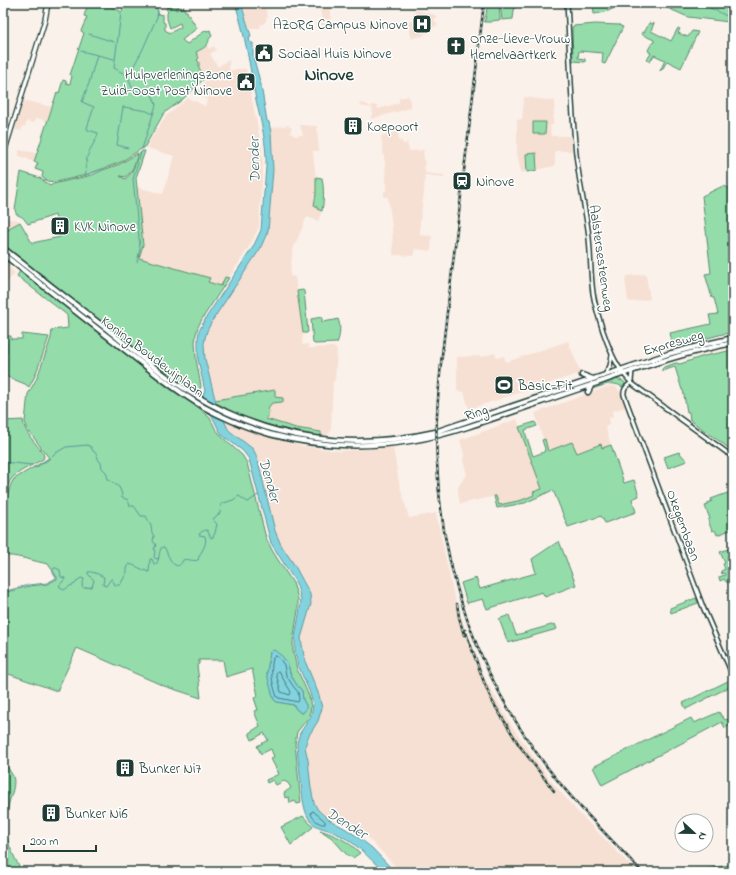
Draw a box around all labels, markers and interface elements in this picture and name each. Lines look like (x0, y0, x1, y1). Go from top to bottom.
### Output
hospital icon: AZORG Campus Ninove (411, 13, 433, 35)
place label: AZORG Campus Ninove (273, 15, 409, 36)
place label: Onze-Lieve-Vrouw Hemelvaartkerk (470, 29, 570, 66)
church icon: Onze-Lieve-Vrouw Hemelvaartkerk (445, 35, 467, 57)
public building icon: Sociaal Huis Ninove (253, 42, 275, 64)
place label: Sociaal Huis Ninove (278, 44, 392, 65)
district label: Ninove (304, 63, 355, 89)
place label: Hulpverleningszone Zuid-Oost Post Ninove (101, 65, 233, 102)
public building icon: Hulpverleningszone Zuid-Oost Post Ninove (235, 71, 257, 93)
building icon: Koepoort (342, 115, 364, 137)
place label: Koepoort (367, 117, 419, 138)
water label: Dender (244, 135, 266, 183)
station icon: Ninove (451, 170, 473, 192)
place label: Ninove (476, 172, 515, 193)
street label: Aalstersesteenweg (582, 204, 618, 313)
building icon: KVK Ninove (49, 215, 71, 237)
place label: KVK Ninove (74, 217, 137, 238)
street label: Koning Boudewijnlaan (95, 311, 208, 404)
street label: Expresweg (641, 325, 706, 363)
sports icon: Basic-Fit (493, 374, 515, 396)
place label: Basic-Fit (517, 376, 573, 397)
street label: Ring (462, 400, 491, 428)
water label: Dender (252, 456, 286, 507)
street label: Okegembaan (659, 487, 705, 565)
building icon: Bunker Ni7 (114, 757, 136, 779)
place label: Bunker Ni7 (138, 759, 202, 780)
building icon: Bunker Ni6 (40, 802, 62, 824)
water label: Dender (322, 803, 373, 846)
place label: Bunker Ni6 (64, 804, 128, 825)
north arrow (674, 813, 714, 853)
scale bar (24, 827, 96, 853)
text: N (694, 830, 711, 843)
text: 200 m (30, 833, 59, 851)

